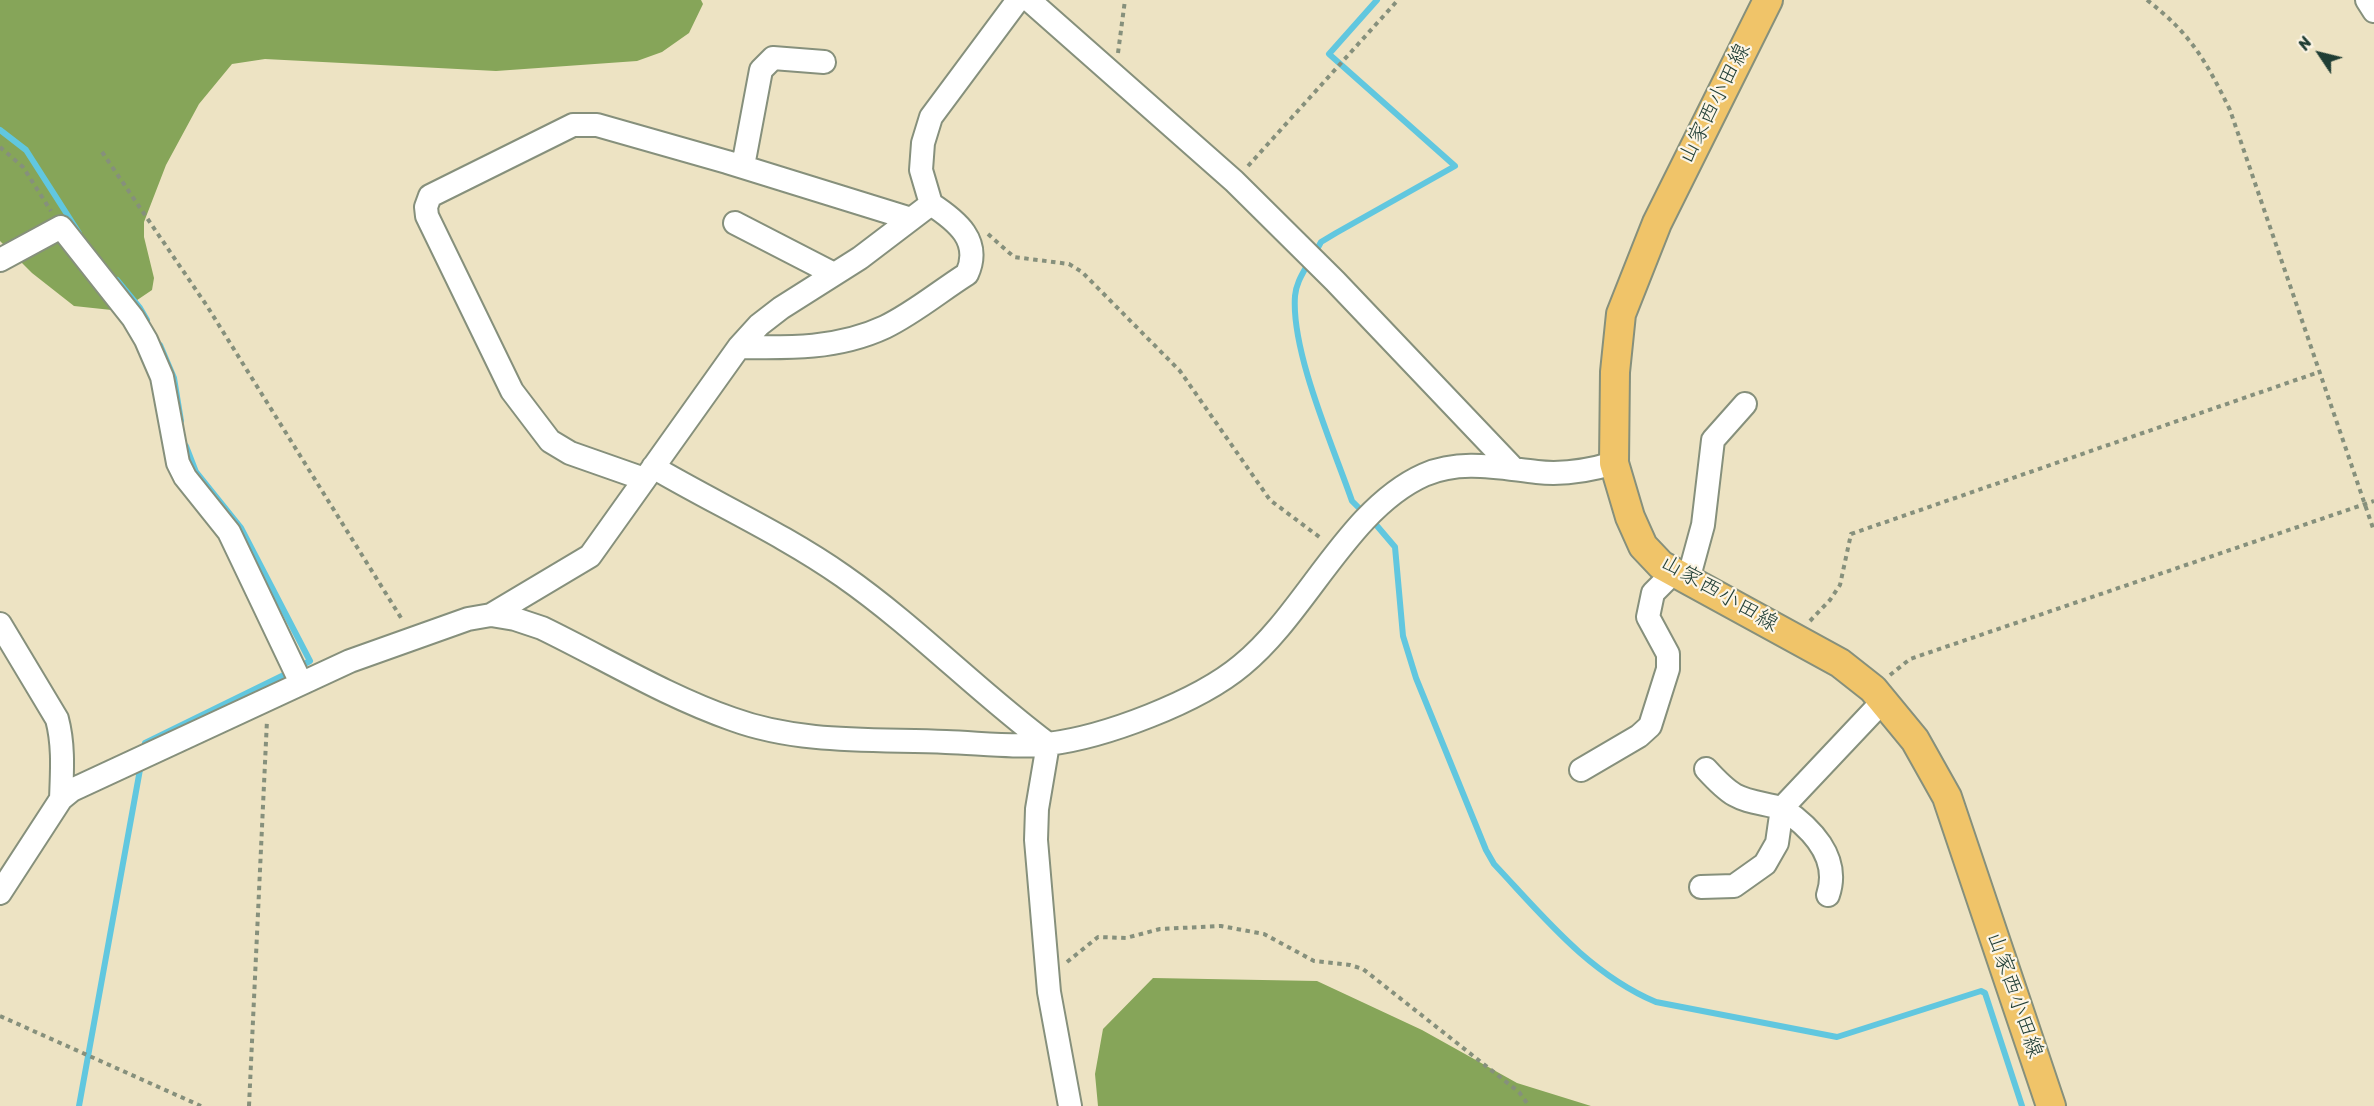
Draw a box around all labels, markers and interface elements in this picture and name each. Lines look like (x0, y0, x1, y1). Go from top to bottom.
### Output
north arrow (2290, 24, 2350, 84)
text: N (2290, 31, 2320, 56)
street label: 山家西小田線 (1673, 39, 1757, 169)
street label: 山家西小田線 (1655, 550, 1783, 638)
street label: 山家西小田線 (1980, 928, 2048, 1062)

